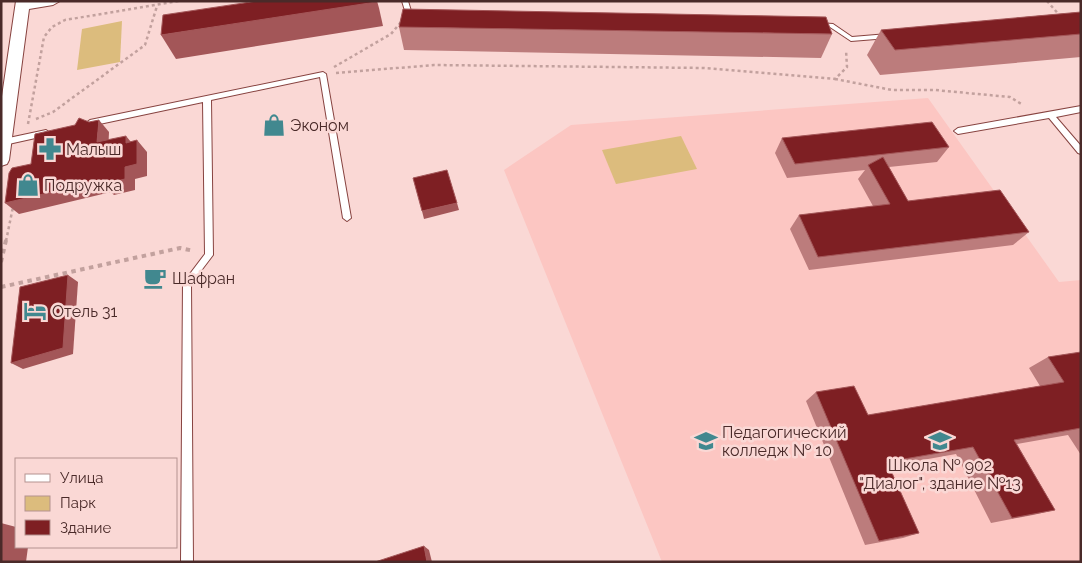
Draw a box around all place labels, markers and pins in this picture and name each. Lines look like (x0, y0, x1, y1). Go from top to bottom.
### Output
shop icon: Эконом (261, 112, 287, 138)
place label: Эконом (290, 116, 349, 135)
pharmacy icon: Малыш (37, 136, 63, 162)
place label: Малыш (66, 140, 121, 159)
shop icon: Подружка (15, 172, 41, 198)
place label: Подружка (44, 176, 122, 195)
cafe icon: Шафран (142, 265, 168, 291)
place label: Шафран (172, 269, 235, 288)
hotel icon: Отель 31 (22, 298, 48, 324)
place label: Отель 31 (52, 302, 118, 321)
place label: Педагогический колледж № 10 (722, 423, 847, 460)
school or university icon: Педагогический колледж № 10 (693, 428, 719, 454)
school or university icon: Школа № 902 "Диалог", здание №13 (927, 428, 953, 454)
place label: Школа № 902 "Диалог", здание №13 (859, 456, 1021, 493)

